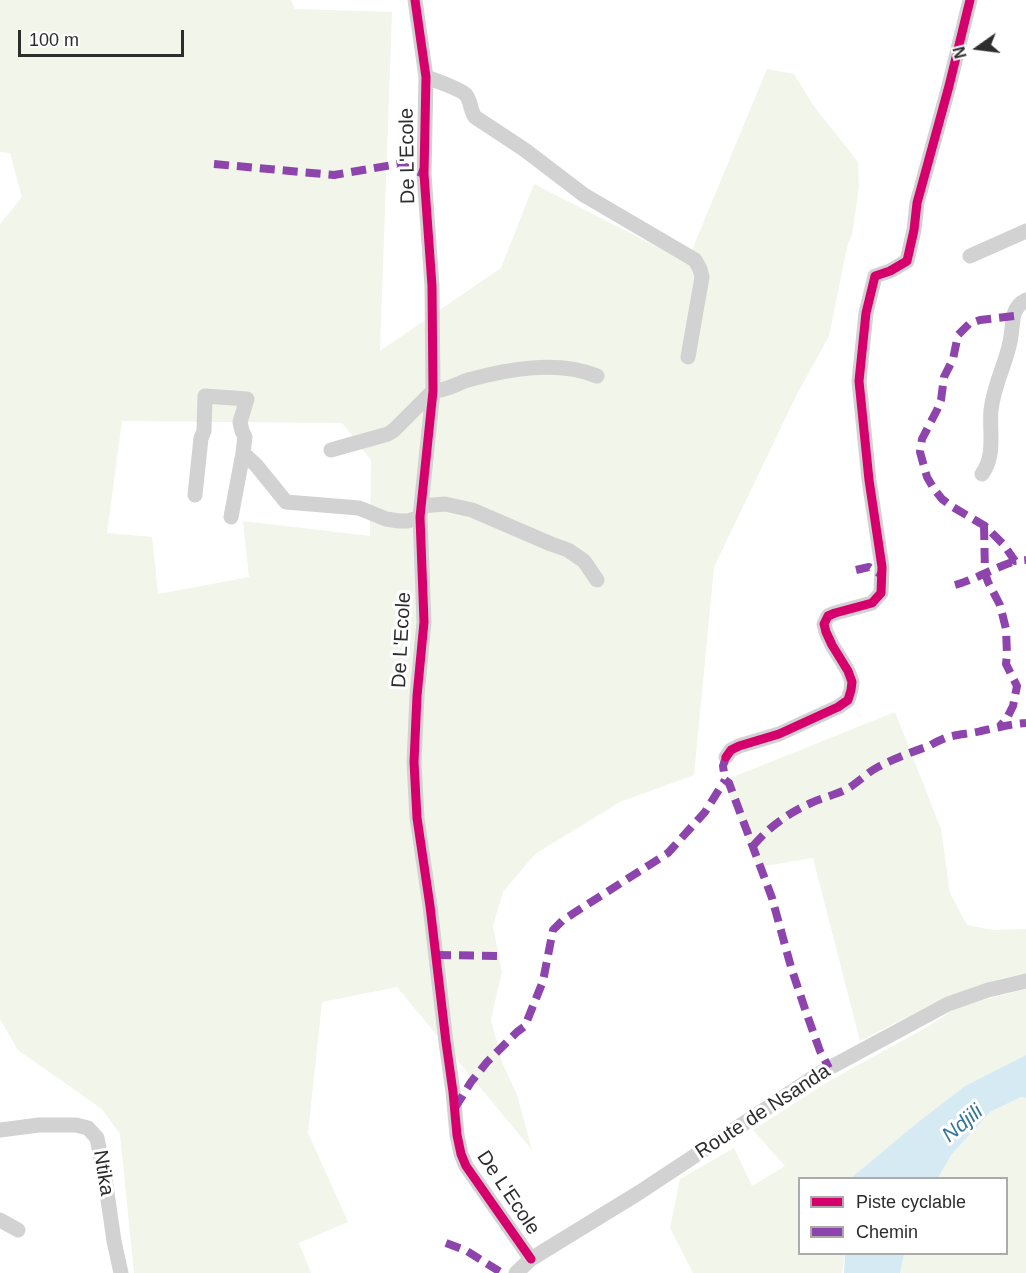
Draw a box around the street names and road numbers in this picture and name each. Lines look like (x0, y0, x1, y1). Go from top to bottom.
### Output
street label: De L'Ecole (395, 108, 421, 204)
street label: De L'Ecole (388, 591, 416, 689)
street label: Route de Nsanda (691, 1060, 835, 1164)
street label: De L'Ecole (471, 1146, 545, 1240)
street label: Ntika (88, 1149, 118, 1197)

